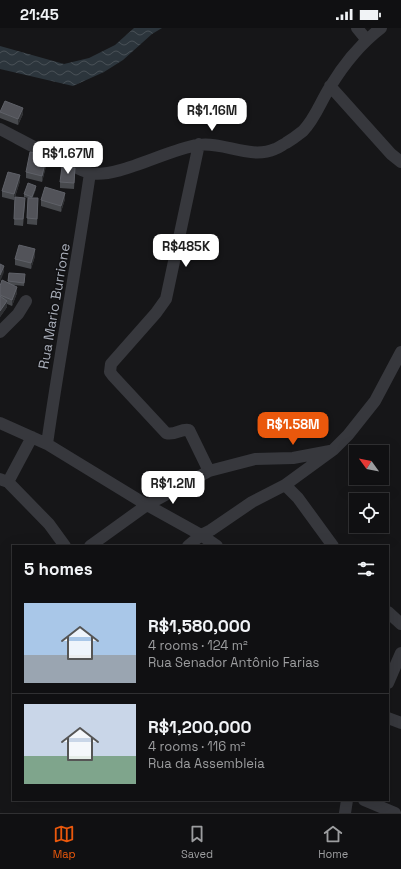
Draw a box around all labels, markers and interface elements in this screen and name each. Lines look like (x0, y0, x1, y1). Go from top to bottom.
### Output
text: 21:45 (20, 5, 59, 24)
pin: R$1.16M (175, 98, 249, 132)
text: R$1.16M (187, 102, 237, 119)
pin: R$1.67M (31, 141, 105, 175)
text: R$1.67M (42, 145, 94, 162)
pin: R$485K (153, 234, 219, 268)
text: R$485K (162, 238, 210, 255)
street label: Rua Mario Burrione (34, 242, 74, 370)
pin: R$1.58M (256, 412, 330, 446)
text: R$1.58M (267, 416, 319, 433)
north arrow (349, 445, 389, 485)
map controls (349, 445, 389, 533)
pin: R$1.2M (140, 471, 206, 505)
text: R$1.2M (150, 475, 196, 492)
button: locate (349, 493, 389, 533)
text: 5 homes (24, 558, 93, 580)
icon: filters (355, 558, 377, 580)
text: R$1,580,000 (148, 615, 251, 637)
icon: home (56, 619, 104, 667)
text: 4 rooms · 124 m² (148, 637, 248, 654)
text: Rua Senador Antônio Farias (148, 654, 319, 671)
text: R$1,200,000 (148, 716, 252, 738)
icon: home (56, 720, 104, 768)
text: 4 rooms · 116 m² (148, 738, 245, 755)
text: Rua da Assembleia (148, 755, 265, 772)
tab: Map (53, 823, 76, 861)
tab: Saved (181, 823, 213, 861)
tab: Home (318, 823, 348, 861)

